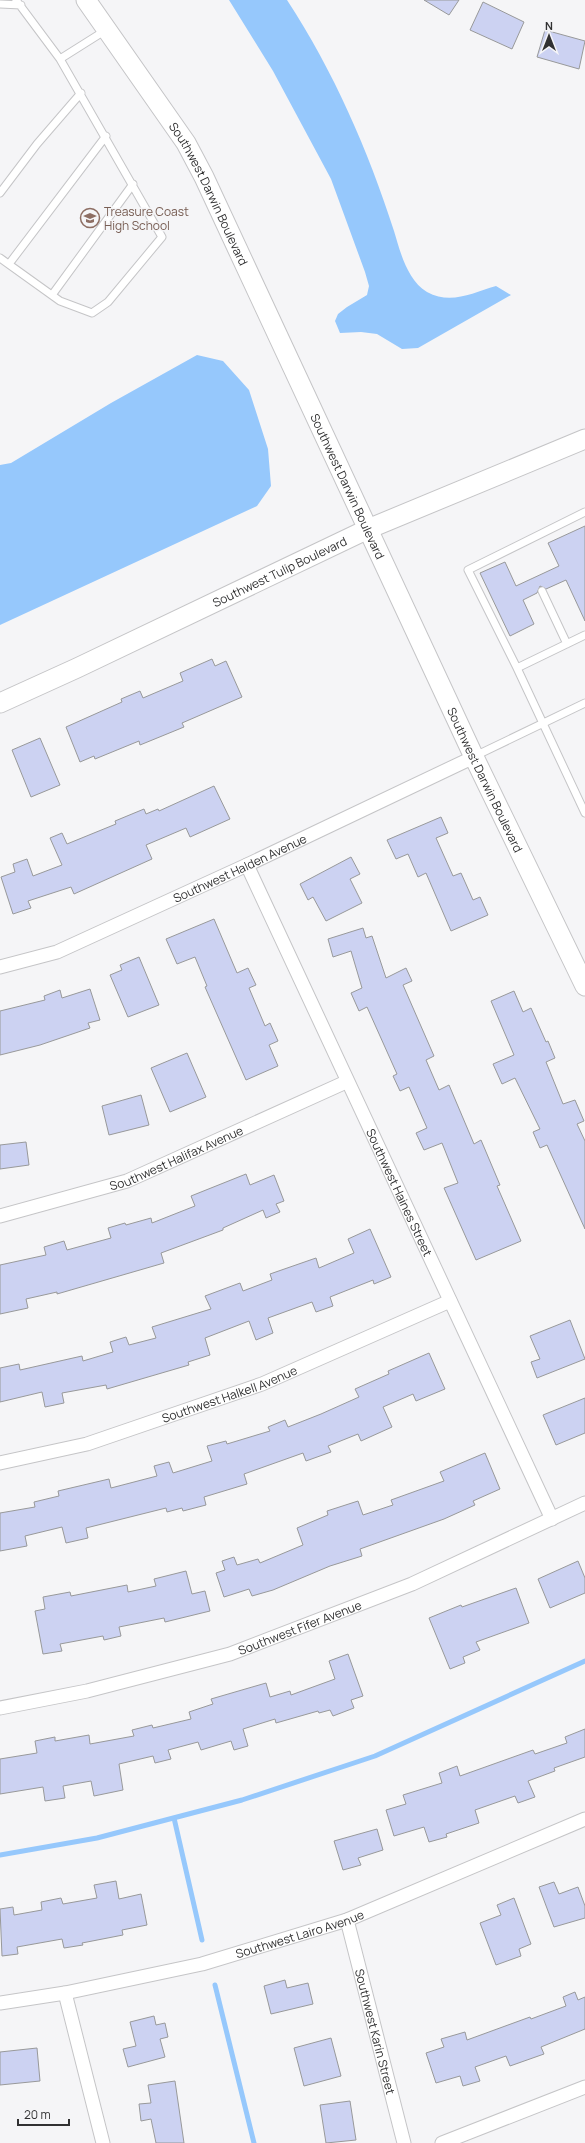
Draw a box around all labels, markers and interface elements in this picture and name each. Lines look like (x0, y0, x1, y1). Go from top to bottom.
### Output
north arrow (529, 16, 569, 56)
text: N (545, 18, 553, 33)
street label: Southwest Darwin Boulevard (165, 119, 252, 268)
place label: Treasure Coast High School (104, 203, 189, 234)
school or university icon: Treasure Coast High School (79, 207, 101, 229)
street label: Southwest Darwin Boulevard (307, 411, 389, 562)
street label: Southwest Tulip Boulevard (210, 532, 349, 611)
street label: Southwest Darwin Boulevard (443, 704, 527, 855)
street label: Southwest Halden Avenue (170, 829, 309, 906)
street label: Southwest Halifax Avenue (108, 1121, 246, 1194)
street label: Southwest Haines Street (363, 1126, 437, 1259)
street label: Southwest Halkell Avenue (159, 1361, 300, 1426)
street label: Southwest Fifer Avenue (236, 1596, 364, 1659)
street label: Southwest Lairo Avenue (233, 1905, 366, 1962)
street label: Southwest Karin Street (351, 1967, 400, 2096)
scale bar (18, 2101, 69, 2127)
text: 20 m (24, 2106, 51, 2123)

